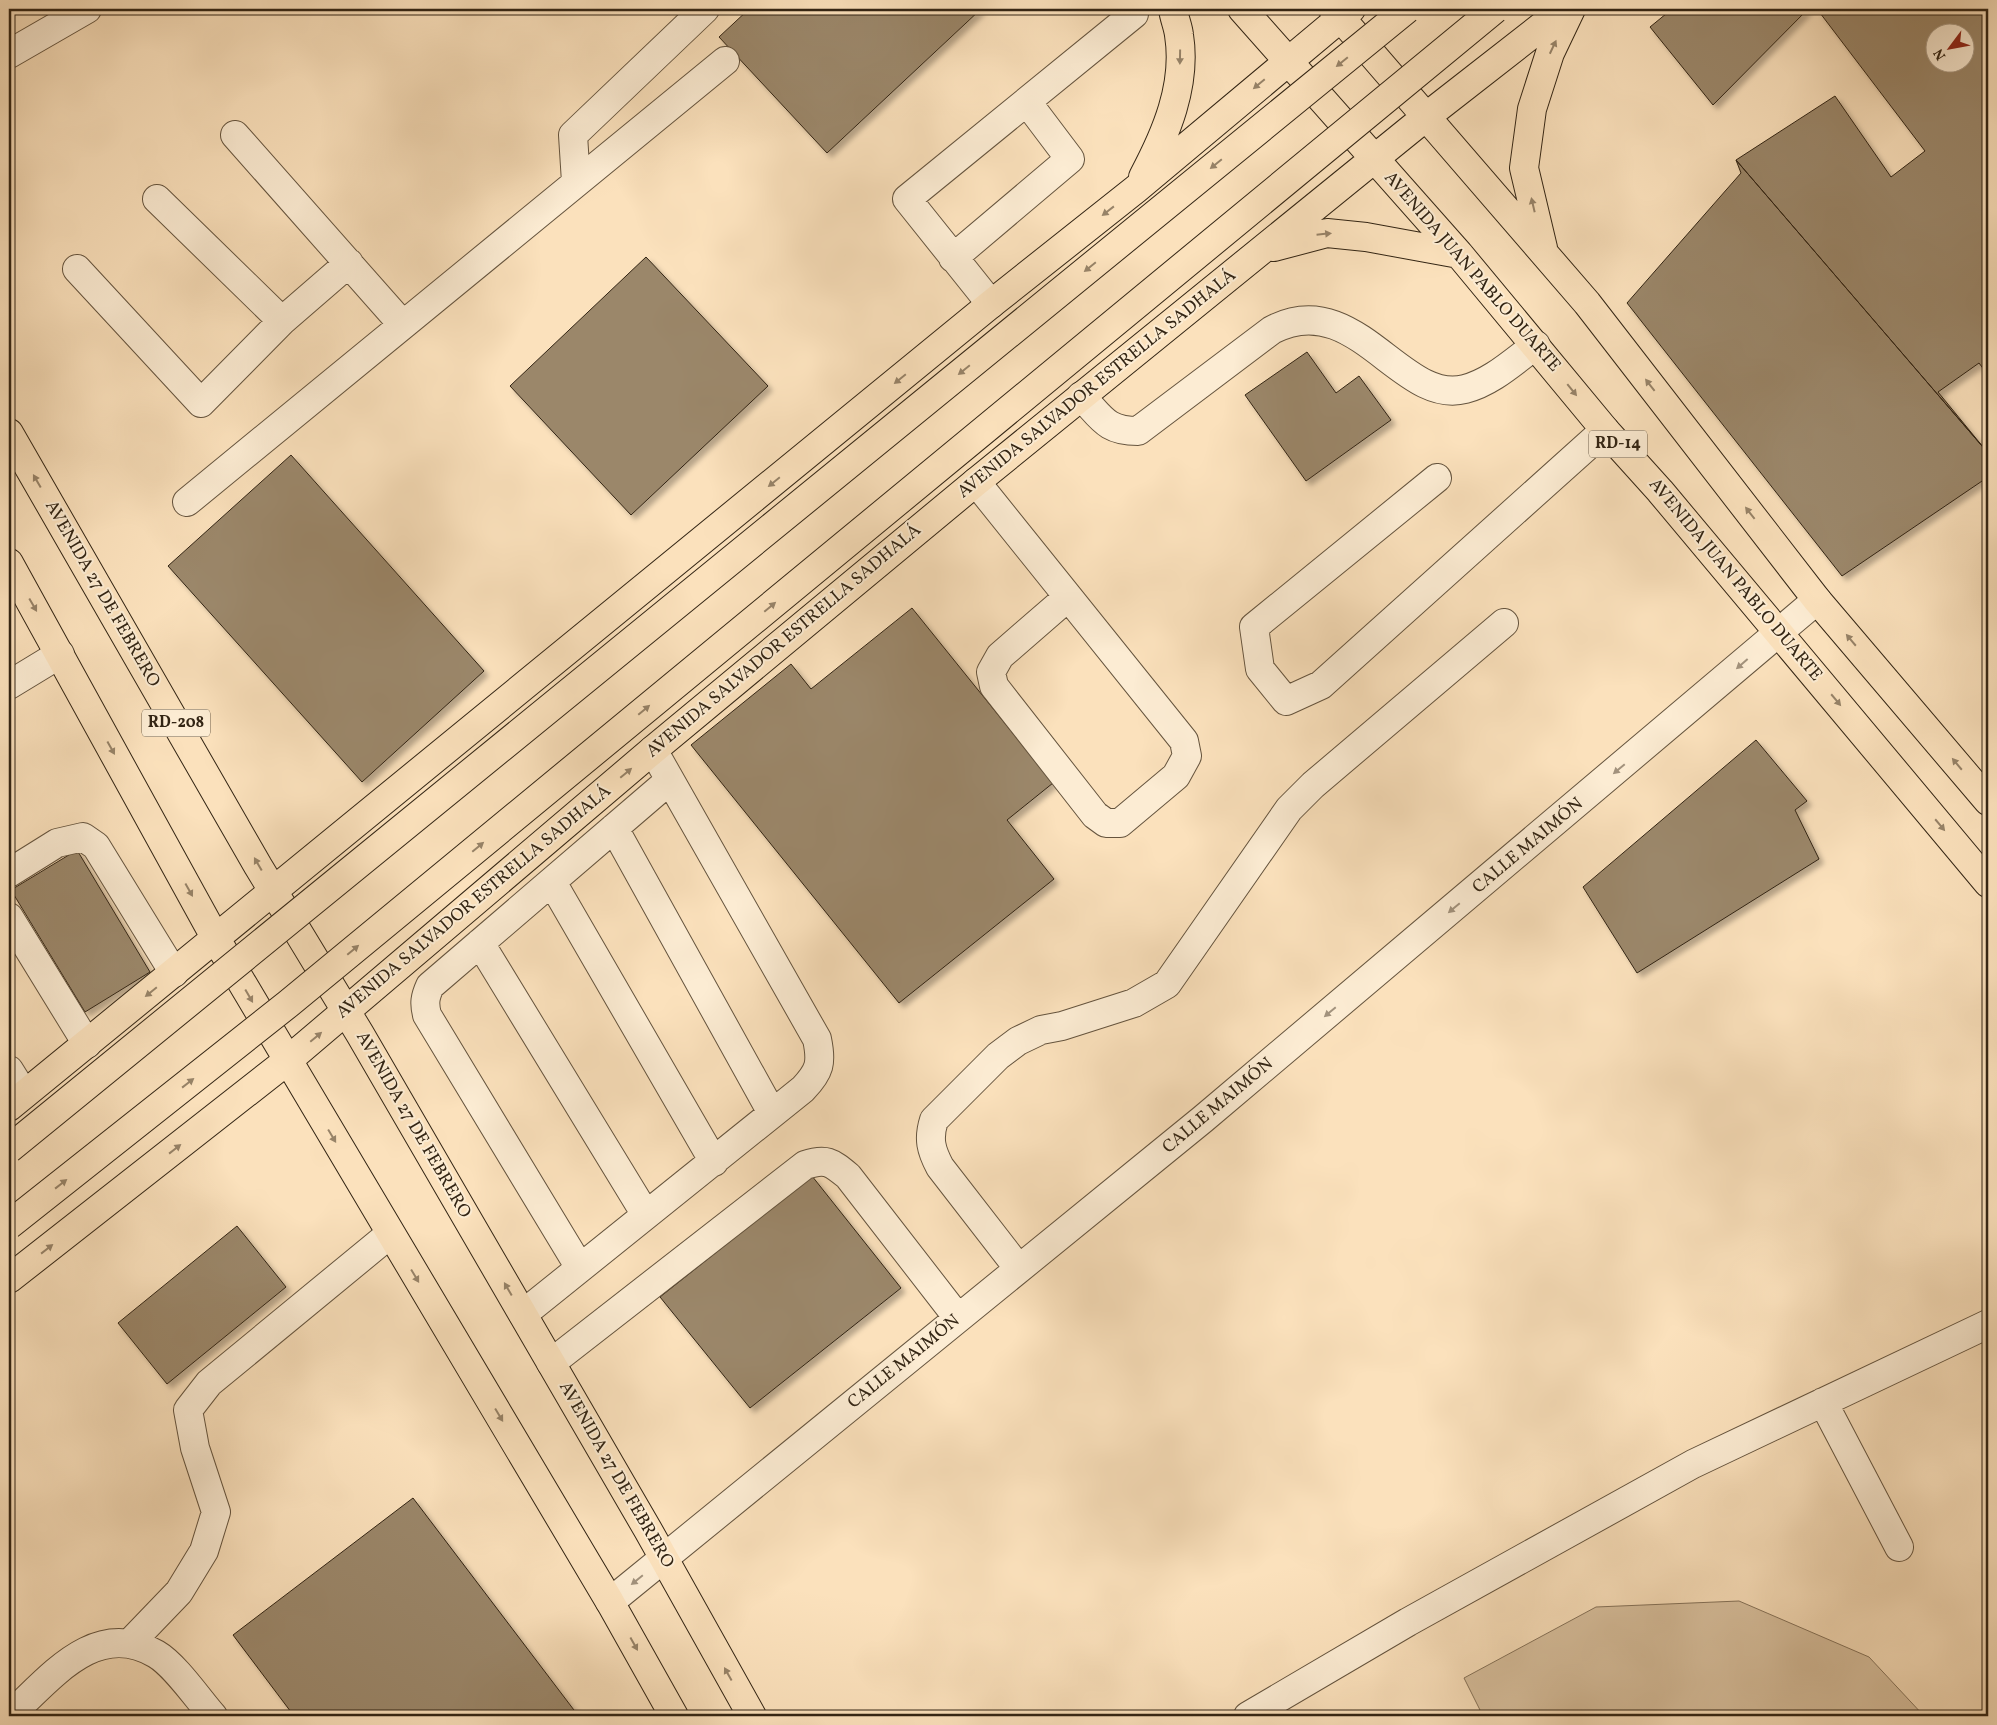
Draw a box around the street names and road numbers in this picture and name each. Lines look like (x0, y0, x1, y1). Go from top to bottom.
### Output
street label: AVENIDA JUAN PABLO DUARTE (1378, 166, 1566, 378)
street label: AVENIDA SALVADOR ESTRELLA SADHALÁ (952, 263, 1242, 505)
road number: RD-14 (1589, 430, 1647, 458)
street label: AVENIDA JUAN PABLO DUARTE (1642, 473, 1828, 687)
street label: AVENIDA 27 DE FEBRERO (38, 496, 166, 692)
street label: AVENIDA SALVADOR ESTRELLA SADHALÁ (641, 518, 927, 764)
road number: RD-208 (142, 710, 210, 736)
street label: AVENIDA SALVADOR ESTRELLA SADHALÁ (331, 779, 617, 1025)
street label: CALLE MAIMÓN (1467, 792, 1589, 900)
street label: AVENIDA 27 DE FEBRERO (349, 1027, 477, 1223)
street label: CALLE MAIMÓN (1157, 1052, 1279, 1160)
street label: CALLE MAIMÓN (843, 1309, 965, 1415)
street label: AVENIDA 27 DE FEBRERO (552, 1377, 680, 1573)

